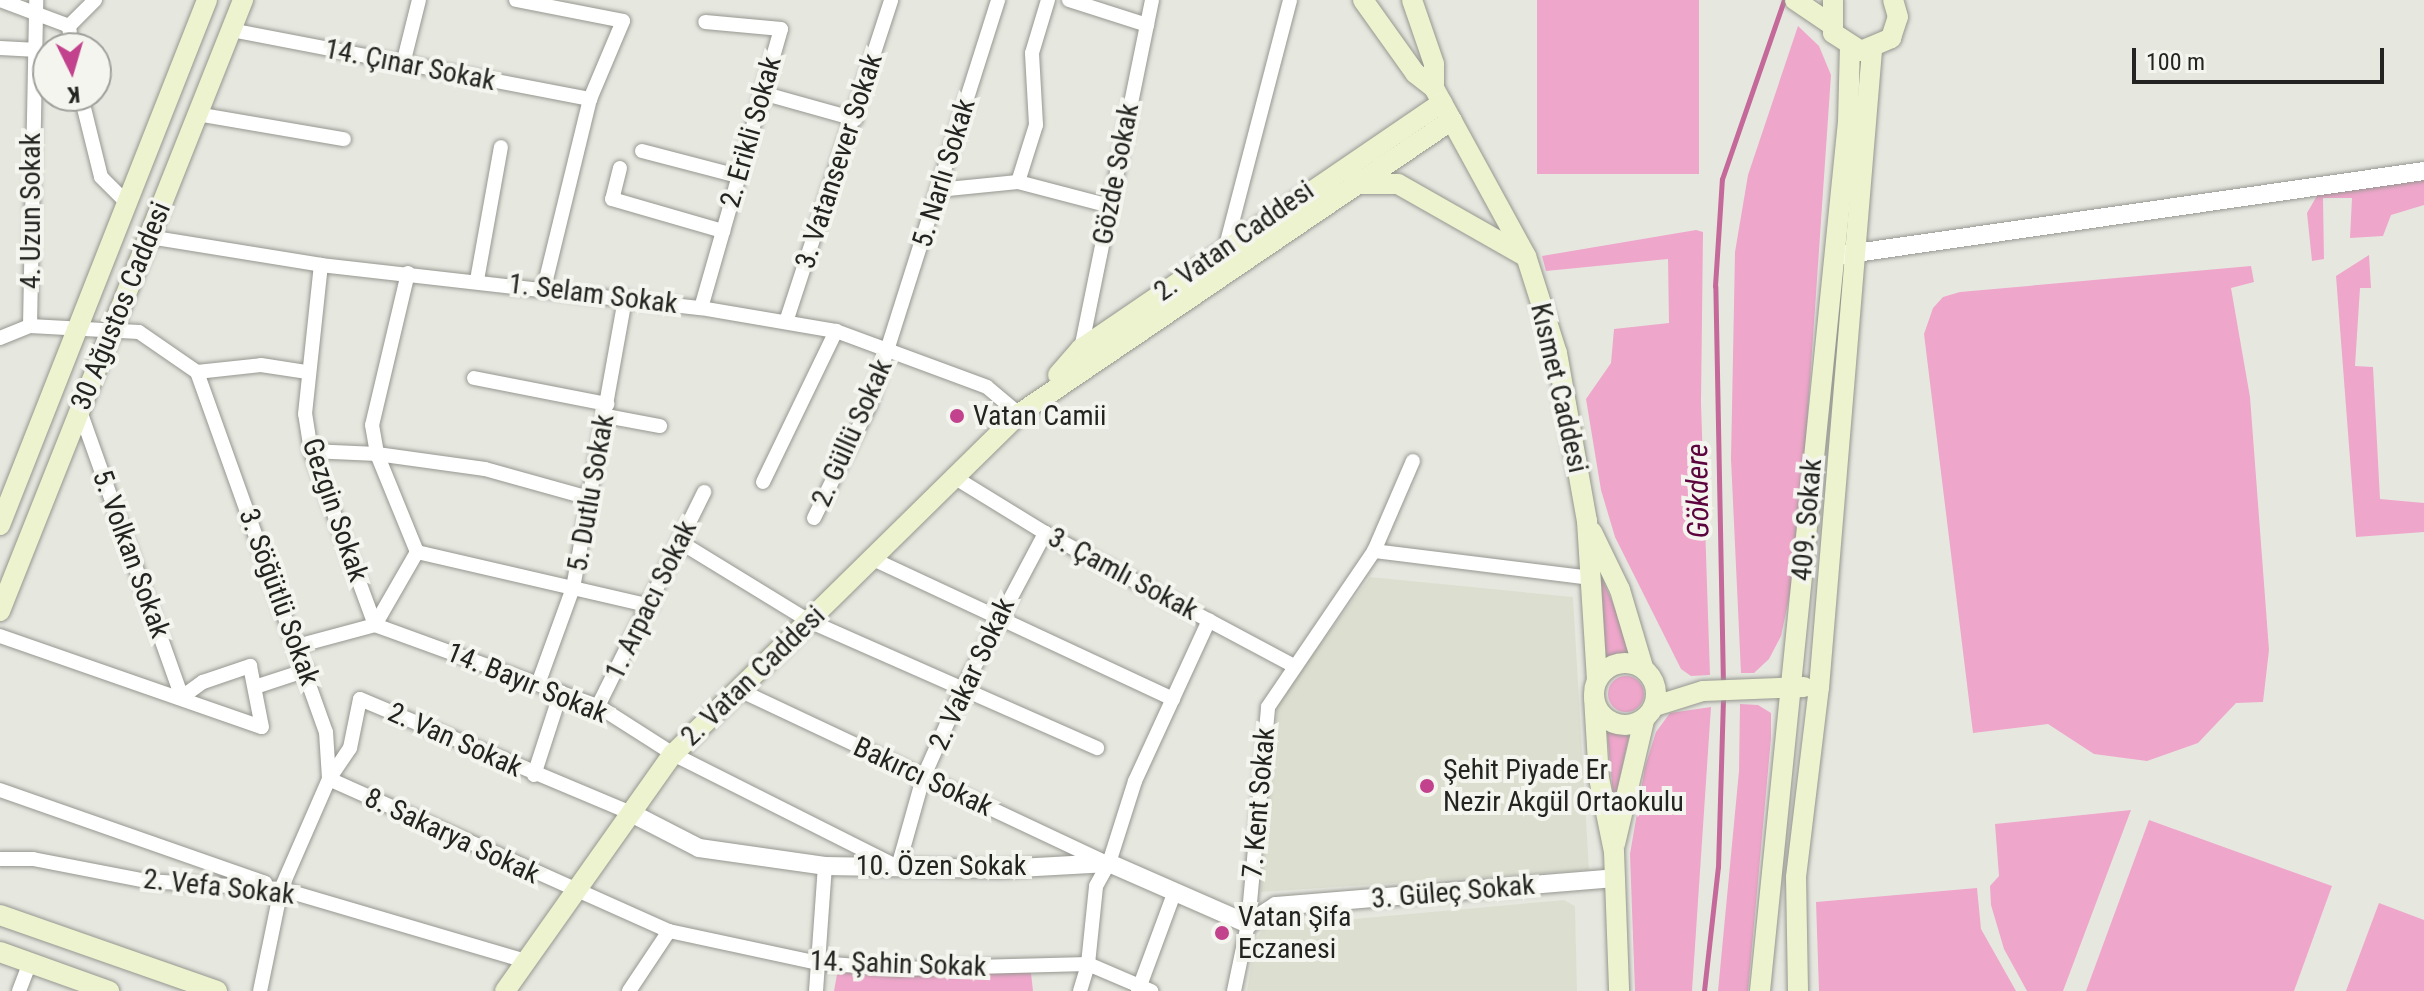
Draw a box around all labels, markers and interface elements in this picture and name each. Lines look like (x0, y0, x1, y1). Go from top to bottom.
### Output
north arrow (32, 32, 112, 112)
street label: 14. Çınar Sokak (322, 32, 498, 98)
scale bar (2136, 32, 2388, 82)
text: 100 m (2146, 48, 2205, 76)
street label: 3. Vatansever Sokak (788, 49, 890, 273)
street label: 2. Erikli Sokak (713, 53, 789, 211)
text: K (67, 81, 81, 107)
street label: 5. Narlı Sokak (905, 95, 983, 251)
street label: Gözde Sokak (1086, 101, 1146, 247)
street label: 4. Uzun Sokak (14, 133, 48, 289)
street label: 2. Vatan Caddesi (1148, 174, 1320, 308)
street label: 30 Ağustos Caddesi (64, 197, 178, 415)
street label: 1. Selam Sokak (507, 267, 679, 321)
street label: Kısmet Caddesi (1523, 300, 1595, 476)
street label: 2. Güllü Sokak (805, 354, 899, 512)
place label: Vatan Camii (973, 399, 1106, 433)
marker: Vatan Camii (948, 407, 966, 425)
street label: 5. Dutlu Sokak (561, 412, 621, 574)
street label: Gezgin Sokak (295, 434, 375, 586)
water label: Gökdere (1679, 443, 1717, 539)
street label: 409. Sokak (1785, 458, 1829, 582)
street label: 5. Volkan Sokak (85, 465, 177, 643)
street label: 3. Söğütlü Sokak (232, 504, 326, 690)
street label: 1. Arpacı Sokak (598, 515, 704, 685)
street label: 3. Çamlı Sokak (1042, 521, 1204, 627)
street label: 2. Vakar Sokak (922, 592, 1022, 756)
street label: 2. Vatan Caddesi (674, 599, 832, 753)
street label: 14. Bayır Sokak (442, 636, 612, 730)
street label: 2. Van Sokak (383, 696, 527, 784)
street label: 7. Kent Sokak (1236, 726, 1282, 880)
street label: Bakırcı Sokak (848, 730, 998, 824)
place label: Şehit Piyade Er Nezir Akgül Ortaokulu (1443, 753, 1684, 819)
marker: Şehit Piyade Er Nezir Akgül Ortaokulu (1418, 777, 1436, 795)
street label: 8. Sakarya Sokak (359, 781, 545, 891)
street label: 10. Özen Sokak (856, 849, 1026, 883)
street label: 2. Vefa Sokak (142, 862, 296, 912)
street label: 3. Güleç Sokak (1370, 868, 1536, 916)
place label: Vatan Şifa Eczanesi (1238, 900, 1351, 966)
marker: Vatan Şifa Eczanesi (1213, 924, 1231, 942)
street label: 14. Şahin Sokak (809, 944, 987, 984)

